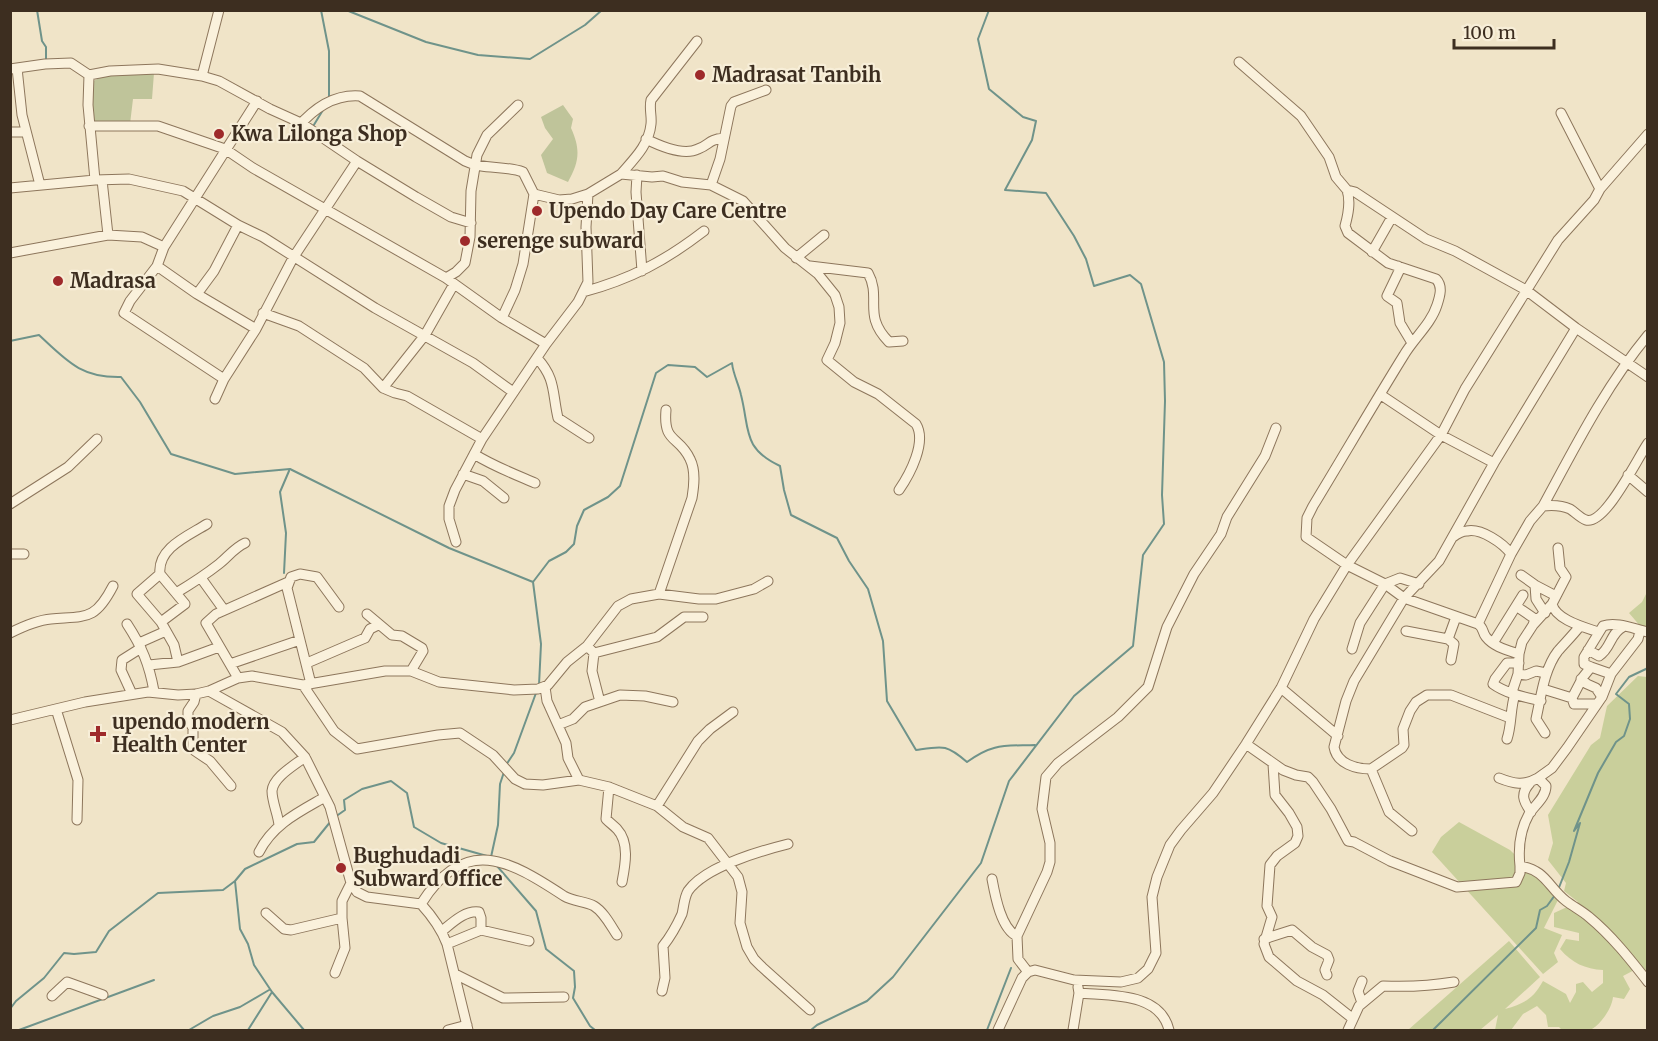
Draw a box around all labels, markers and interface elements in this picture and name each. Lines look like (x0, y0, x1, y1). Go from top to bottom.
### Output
scale bar (1454, 12, 1554, 50)
text: 100 m (1463, 21, 1516, 44)
place label: Madrasat Tanbih (712, 62, 882, 87)
marker: Madrasat Tanbih (693, 68, 707, 82)
place label: Kwa Lilonga Shop (231, 121, 407, 146)
marker: Kwa Lilonga Shop (212, 127, 226, 141)
place label: Upendo Day Care Centre (549, 198, 787, 223)
marker: Upendo Day Care Centre (530, 204, 544, 218)
place label: serenge subward (477, 228, 644, 253)
marker: serenge subward (458, 234, 472, 248)
place label: Madrasa (70, 268, 156, 293)
marker: Madrasa (51, 274, 65, 288)
place label: upendo modern Health Center (112, 709, 270, 757)
marker: upendo modern Health Center (89, 725, 107, 743)
place label: Bughudadi Subward Office (353, 843, 503, 891)
marker: Bughudadi Subward Office (334, 861, 348, 875)

